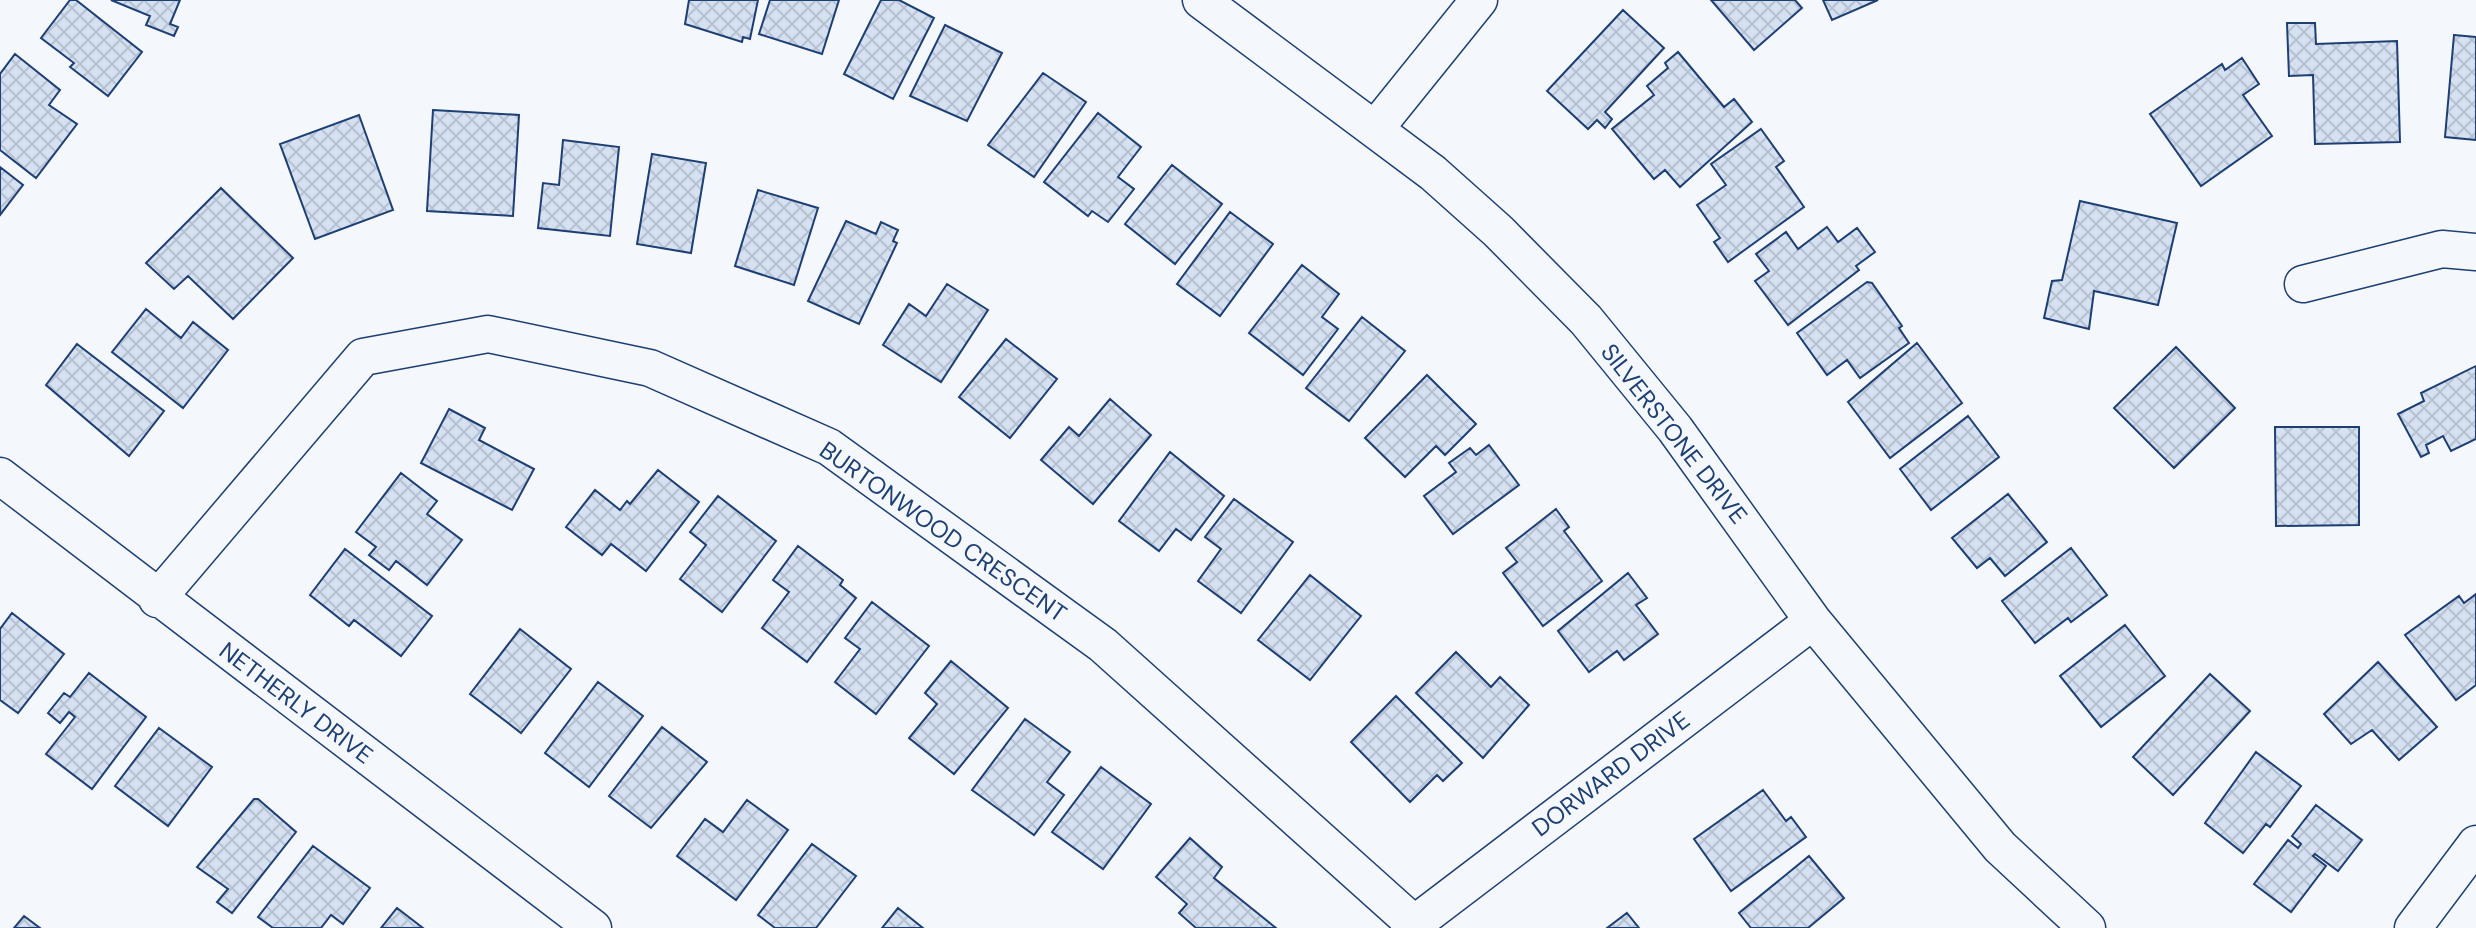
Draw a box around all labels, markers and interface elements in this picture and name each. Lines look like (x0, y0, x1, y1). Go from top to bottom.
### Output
street label: SILVERSTONE DRIVE (1594, 337, 1754, 530)
street label: BURTONWOOD CRESCENT (814, 434, 1073, 629)
street label: NETHERLY DRIVE (213, 635, 379, 770)
street label: DORWARD DRIVE (1526, 704, 1696, 843)

